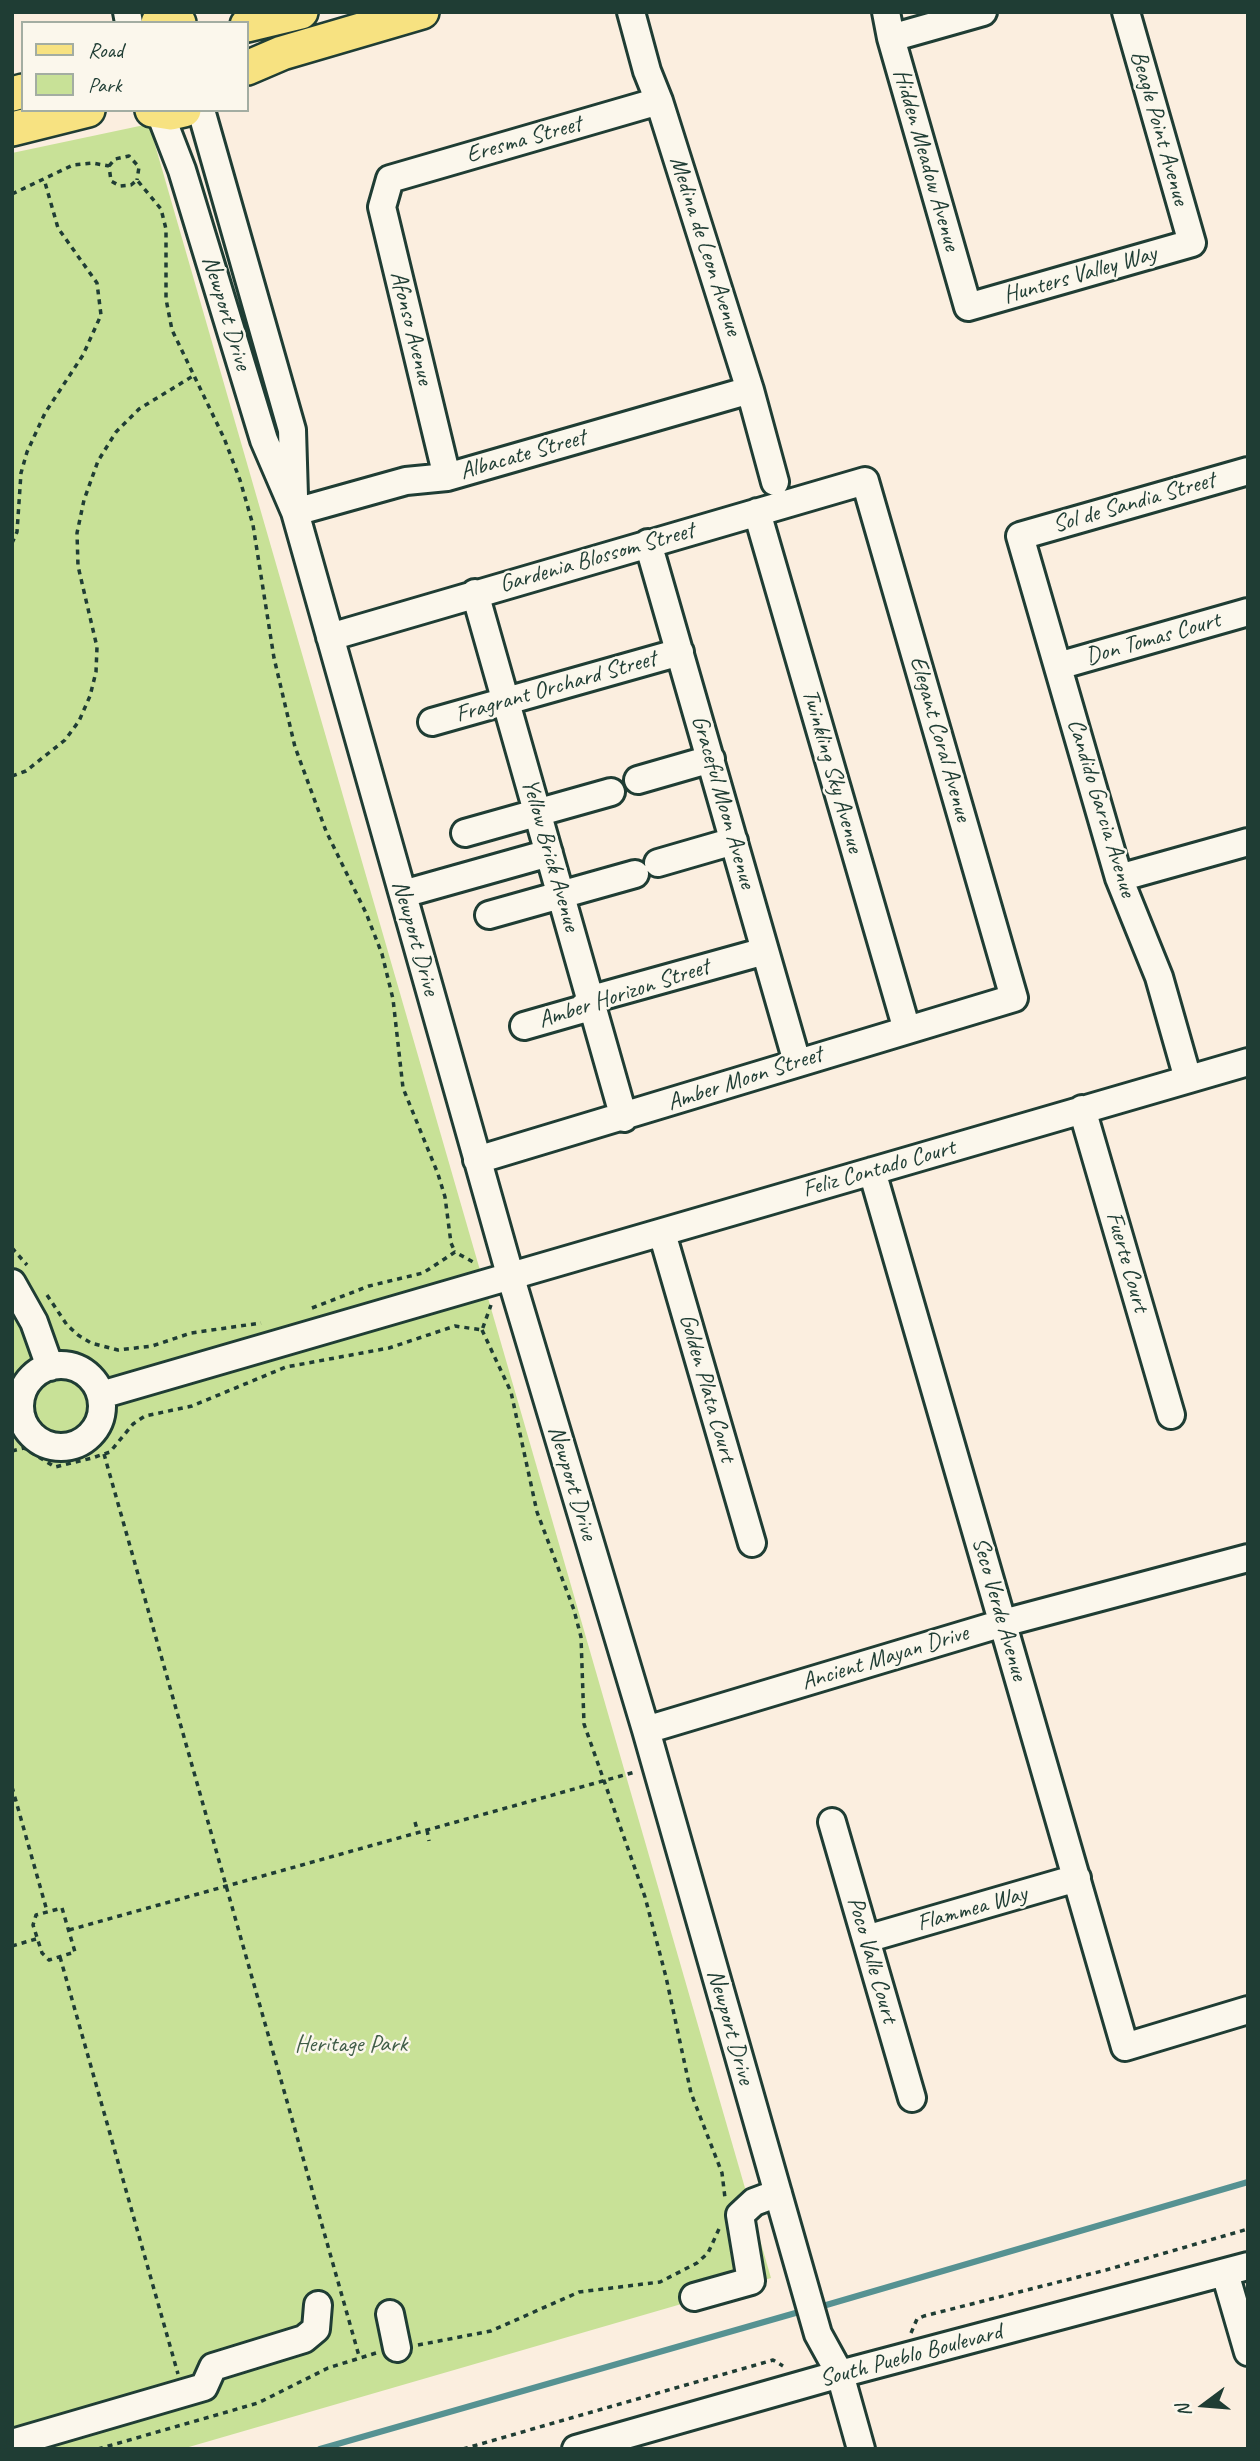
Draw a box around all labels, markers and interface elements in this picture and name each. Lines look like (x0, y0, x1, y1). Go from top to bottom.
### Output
legend (21, 21, 248, 112)
text: Road (88, 37, 123, 63)
street label: Beagle Point Avenue (1123, 48, 1195, 208)
street label: Hidden Meadow Avenue (886, 66, 966, 254)
text: Park (88, 72, 121, 98)
street label: Eresma Street (463, 110, 585, 170)
street label: Medina de Leon Avenue (662, 153, 748, 339)
street label: Hunters Valley Way (1000, 239, 1160, 311)
street label: Newport Drive (195, 252, 257, 374)
street label: Afonso Avenue (383, 268, 439, 388)
street label: Albacate Street (457, 423, 589, 487)
street label: Sol de Sandia Street (1050, 466, 1218, 540)
street label: Gardenia Blossom Street (496, 516, 698, 600)
street label: Don Tomas Court (1082, 606, 1224, 672)
street label: Fragrant Orchard Street (452, 645, 660, 729)
street label: Elegant Coral Avenue (903, 653, 977, 825)
street label: Twinkling Sky Avenue (795, 686, 869, 856)
street label: Graceful Moon Avenue (685, 712, 761, 892)
street label: Candido Garcia Avenue (1060, 715, 1142, 901)
street label: Yellow Brick Avenue (514, 775, 586, 935)
street label: Newport Drive (385, 877, 445, 999)
street label: Amber Horizon Street (535, 953, 713, 1035)
street label: Amber Moon Street (664, 1040, 826, 1118)
street label: Feliz Contado Court (799, 1133, 959, 1205)
street label: Fuerte Court (1099, 1209, 1155, 1315)
street label: Golden Plata Court (672, 1311, 742, 1465)
street label: Newport Drive (541, 1422, 603, 1544)
street label: Seco Verde Avenue (965, 1534, 1033, 1684)
street label: Ancient Mayan Drive (798, 1619, 972, 1697)
street label: Flammea Way (914, 1880, 1030, 1938)
street label: Poco Valle Court (840, 1894, 904, 2026)
street label: Newport Drive (700, 1966, 760, 2088)
park label: Heritage Park (295, 2031, 407, 2059)
street label: South Pueblo Boulevard (817, 2318, 1005, 2394)
north arrow (1169, 2370, 1239, 2440)
text: N (1171, 2402, 1197, 2420)

